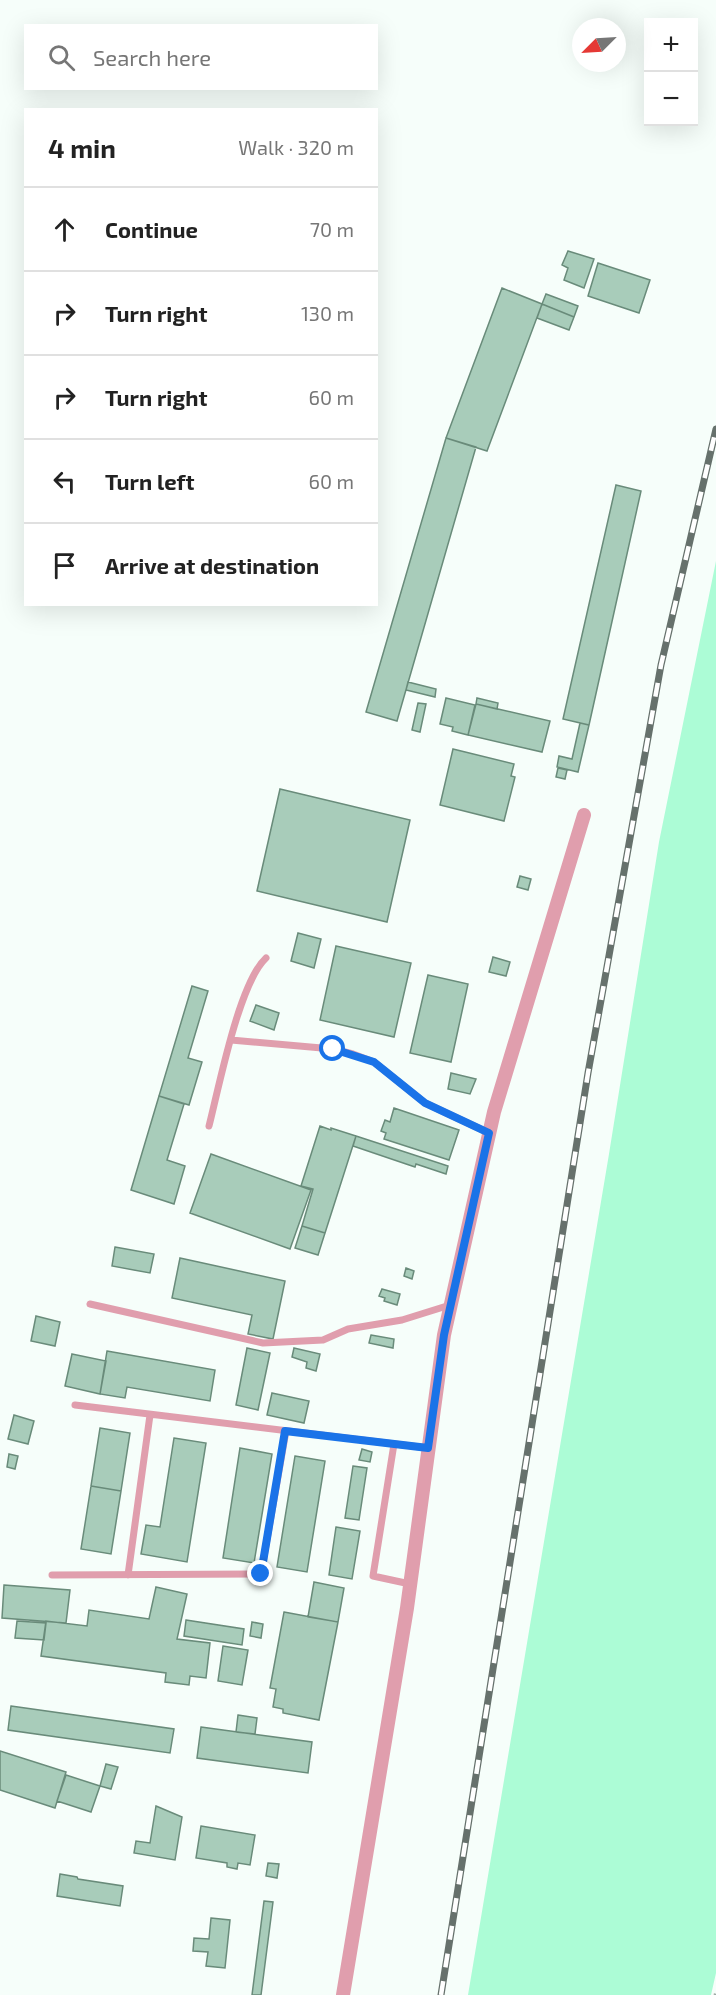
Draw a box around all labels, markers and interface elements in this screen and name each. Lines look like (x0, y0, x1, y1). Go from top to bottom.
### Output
north arrow (572, 18, 626, 72)
map controls (644, 18, 698, 126)
button: + (644, 18, 698, 72)
search box (24, 24, 378, 90)
icon: search (45, 41, 78, 74)
text: Search here (93, 44, 211, 70)
button: − (644, 72, 698, 126)
text: 4 min (48, 132, 116, 163)
text: Walk · 320 m (238, 135, 354, 159)
icon: ahead (48, 213, 81, 246)
text: Continue (105, 216, 198, 242)
text: 70 m (310, 217, 354, 241)
icon: right (48, 297, 81, 330)
text: Turn right (105, 300, 207, 326)
text: 130 m (301, 301, 354, 325)
icon: right (48, 381, 81, 414)
text: Turn right (105, 384, 207, 410)
text: 60 m (309, 385, 354, 409)
icon: left (48, 465, 81, 498)
text: Turn left (105, 468, 194, 494)
text: 60 m (309, 469, 354, 493)
icon: arrive (48, 549, 81, 582)
text: Arrive at destination (105, 552, 319, 578)
route start (319, 1035, 345, 1061)
route end (247, 1560, 273, 1586)

